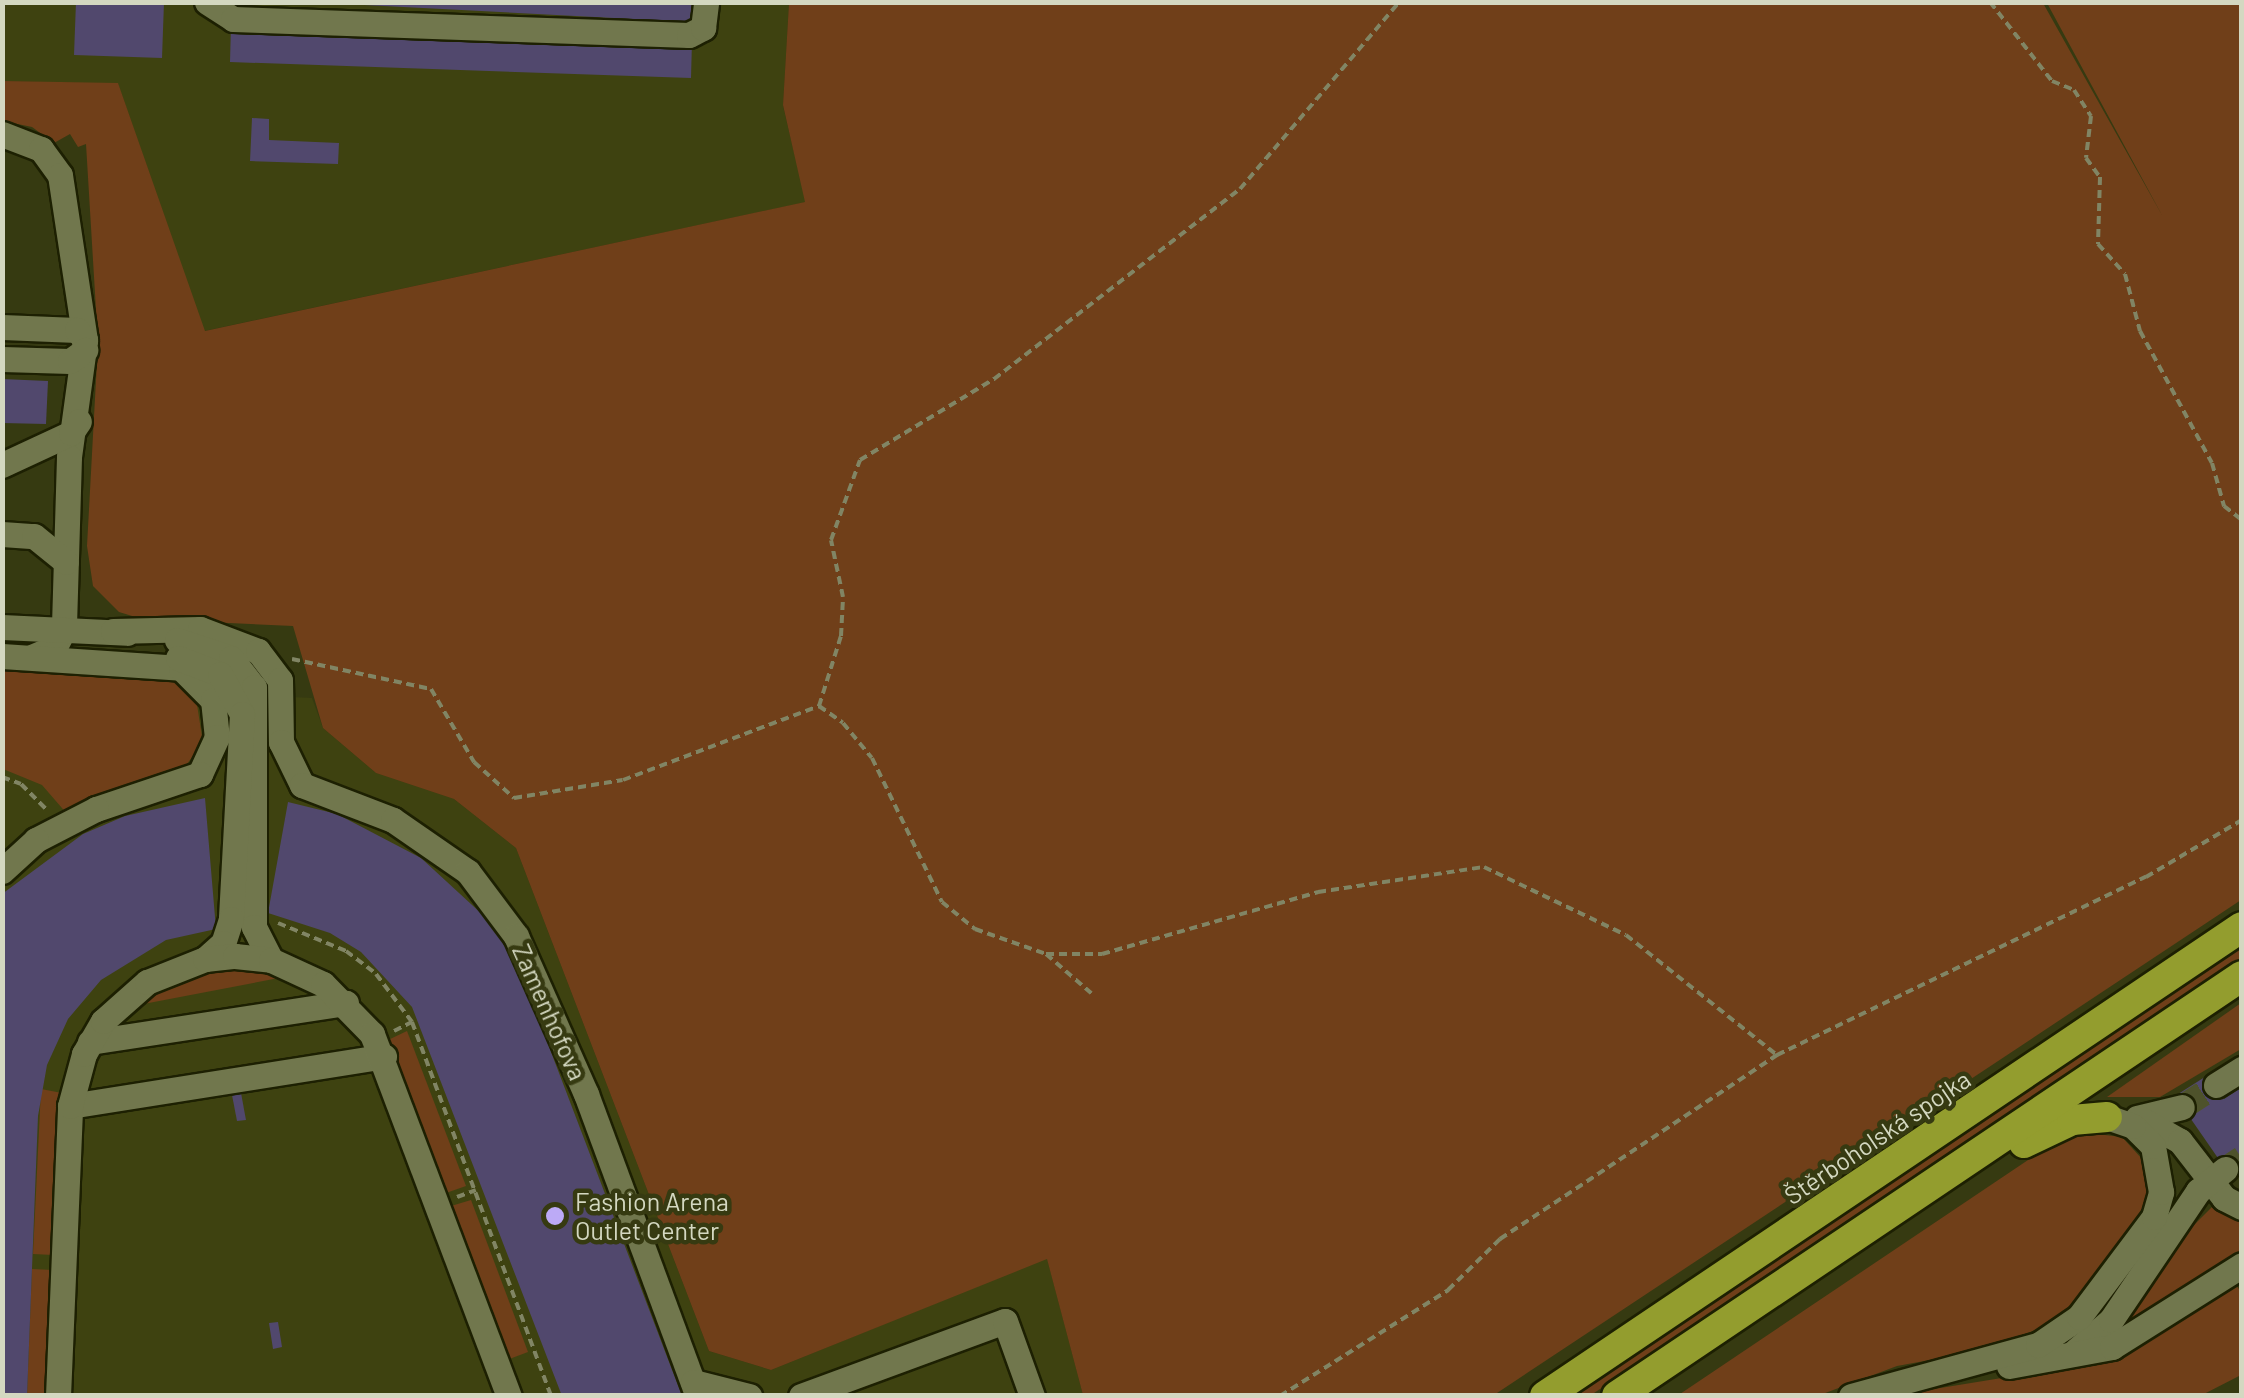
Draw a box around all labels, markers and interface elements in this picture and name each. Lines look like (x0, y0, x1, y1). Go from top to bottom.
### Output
street label: Zamenhofova (507, 939, 593, 1085)
street label: Štěrboholská spojka (1778, 1064, 1976, 1210)
place label: Fashion Arena Outlet Center (575, 1187, 729, 1246)
marker: Fashion Arena Outlet Center (544, 1205, 566, 1227)

